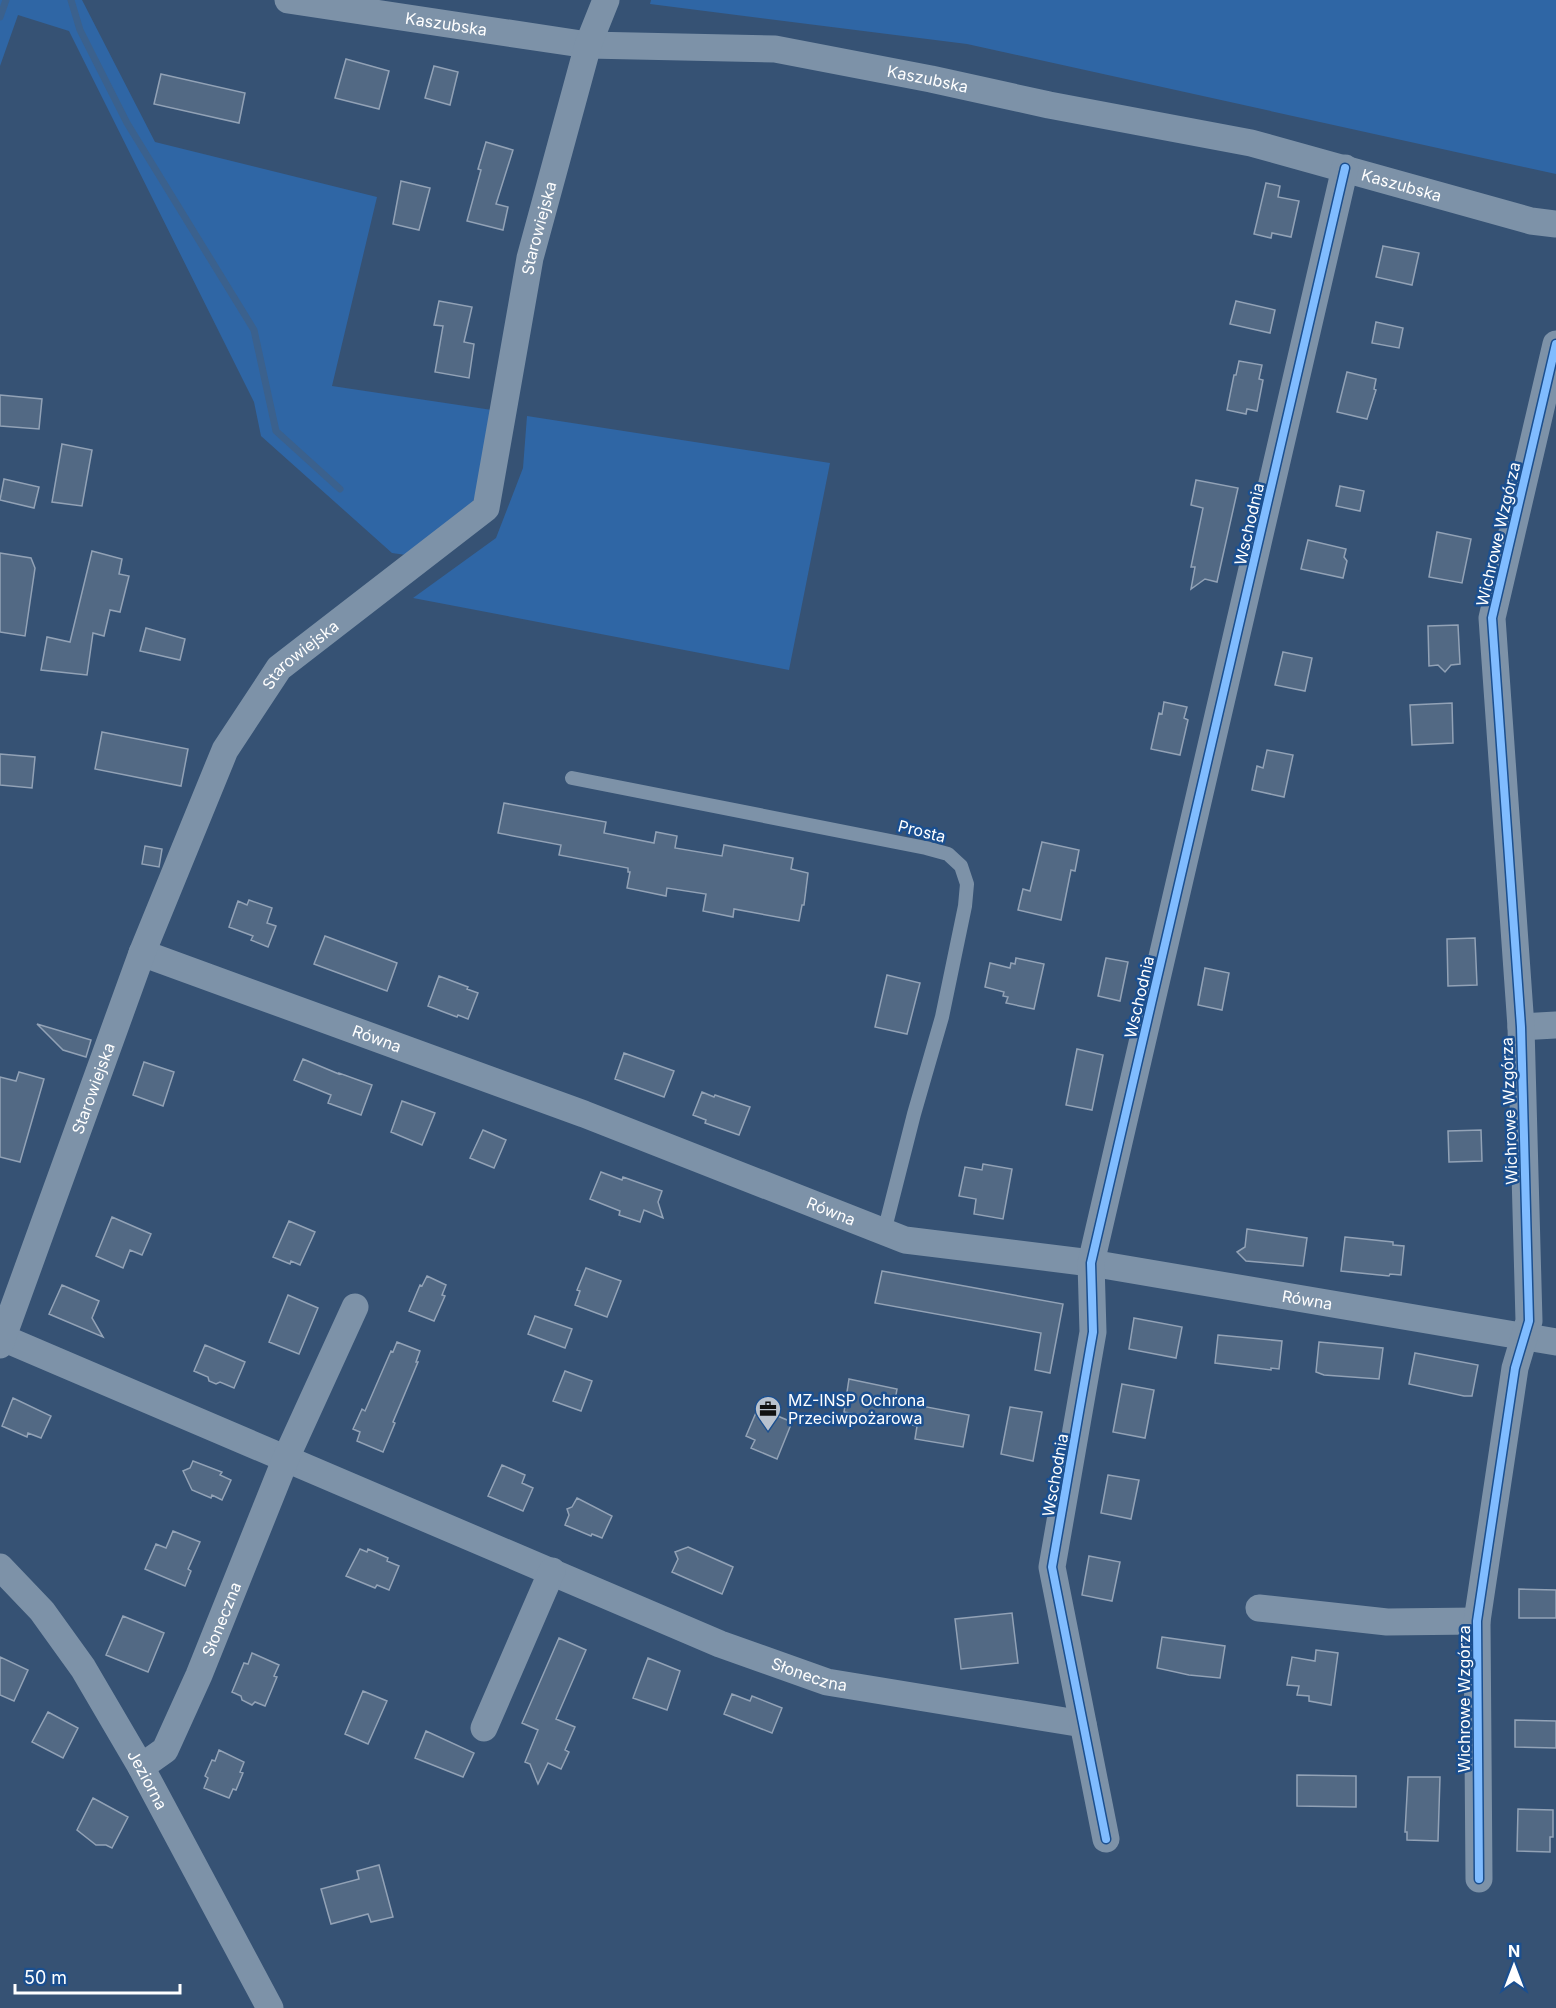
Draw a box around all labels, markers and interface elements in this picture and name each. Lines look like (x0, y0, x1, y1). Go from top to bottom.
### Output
street label: Kaszubska (404, 8, 489, 40)
street label: Kaszubska (885, 61, 970, 97)
street label: Kaszubska (1359, 164, 1444, 206)
street label: Starowiejska (517, 179, 560, 276)
street label: Wichrowe Wzgórza (1472, 460, 1524, 608)
street label: Wschodnia (1230, 481, 1268, 567)
street label: Starowiejska (258, 616, 343, 693)
street label: Prosta (896, 815, 948, 847)
street label: Wschodnia (1120, 954, 1158, 1040)
street label: Równa (350, 1020, 404, 1057)
street label: Wichrowe Wzgórza (1496, 1037, 1522, 1185)
street label: Starowiejska (67, 1040, 119, 1137)
street label: Równa (804, 1192, 859, 1230)
street label: Równa (1280, 1286, 1334, 1314)
place label: MZ-INSP Ochrona Przeciwpożarowa (788, 1390, 925, 1428)
office icon: MZ-INSP Ochrona Przeciwpożarowa (753, 1394, 783, 1432)
street label: Wschodnia (1038, 1432, 1072, 1518)
street label: Słoneczna (197, 1579, 245, 1659)
street label: Wichrowe Wzgórza (1454, 1625, 1474, 1773)
street label: Słoneczna (769, 1653, 849, 1695)
street label: Jeziorna (123, 1746, 172, 1813)
north arrow (1484, 1936, 1544, 1996)
text: N (1508, 1941, 1520, 1961)
scale bar (15, 1957, 180, 1995)
text: 50 m (24, 1967, 67, 1988)

